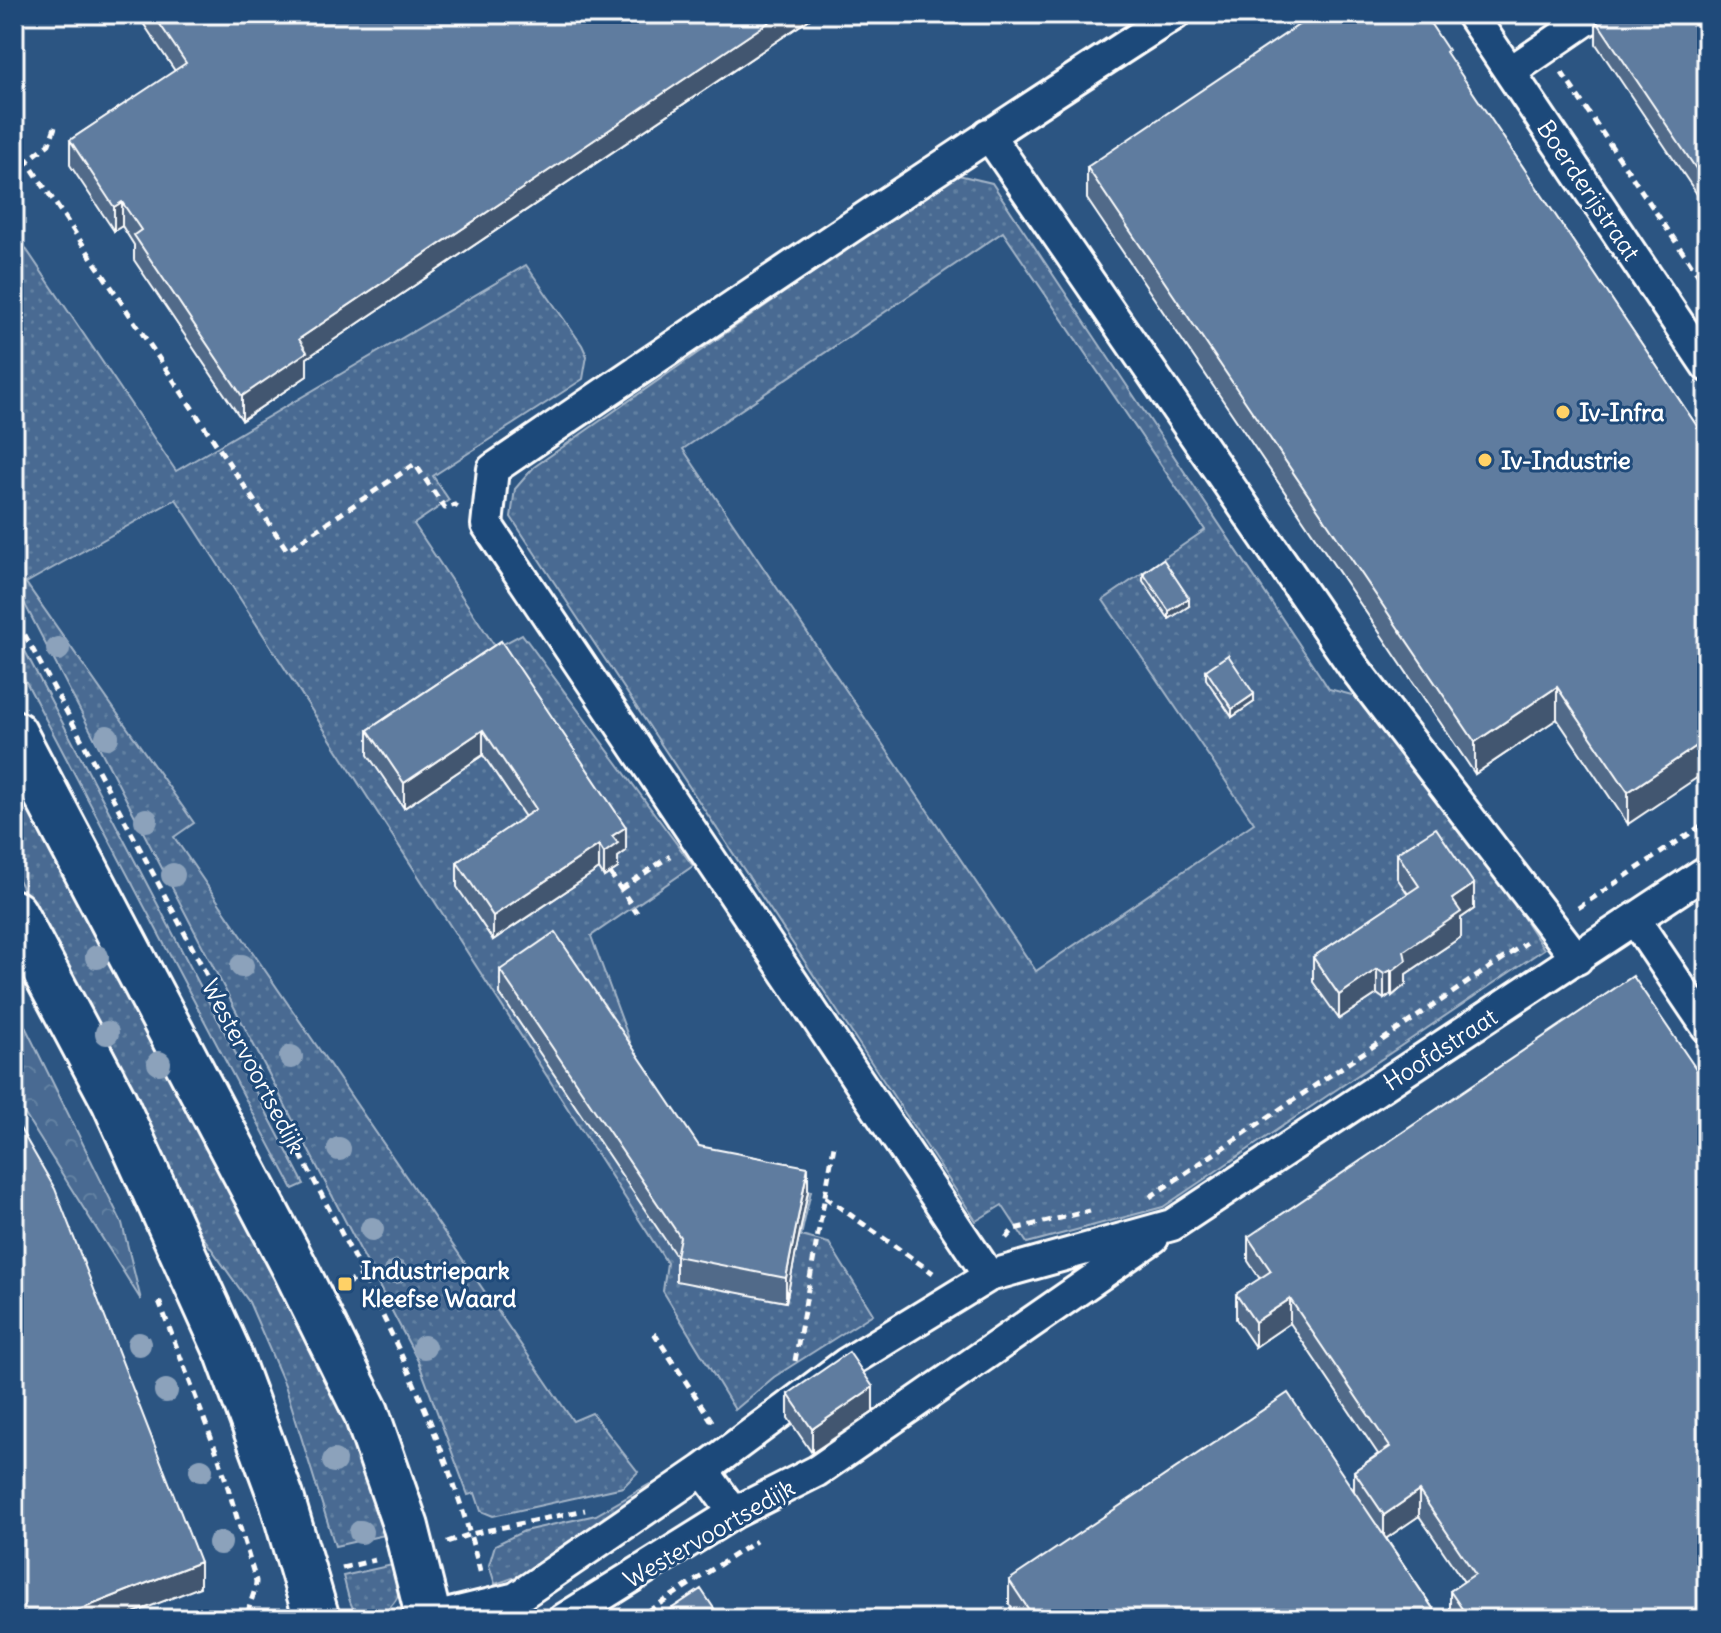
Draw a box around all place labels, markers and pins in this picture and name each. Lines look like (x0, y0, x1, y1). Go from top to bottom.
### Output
place label: Iv-Infra (1579, 397, 1665, 427)
marker: Iv-Infra (1554, 403, 1572, 421)
place label: Iv-Industrie (1501, 445, 1631, 475)
marker: Iv-Industrie (1476, 451, 1494, 469)
place label: Industriepark Kleefse Waard (361, 1255, 516, 1313)
marker: Industriepark Kleefse Waard (336, 1275, 354, 1293)

